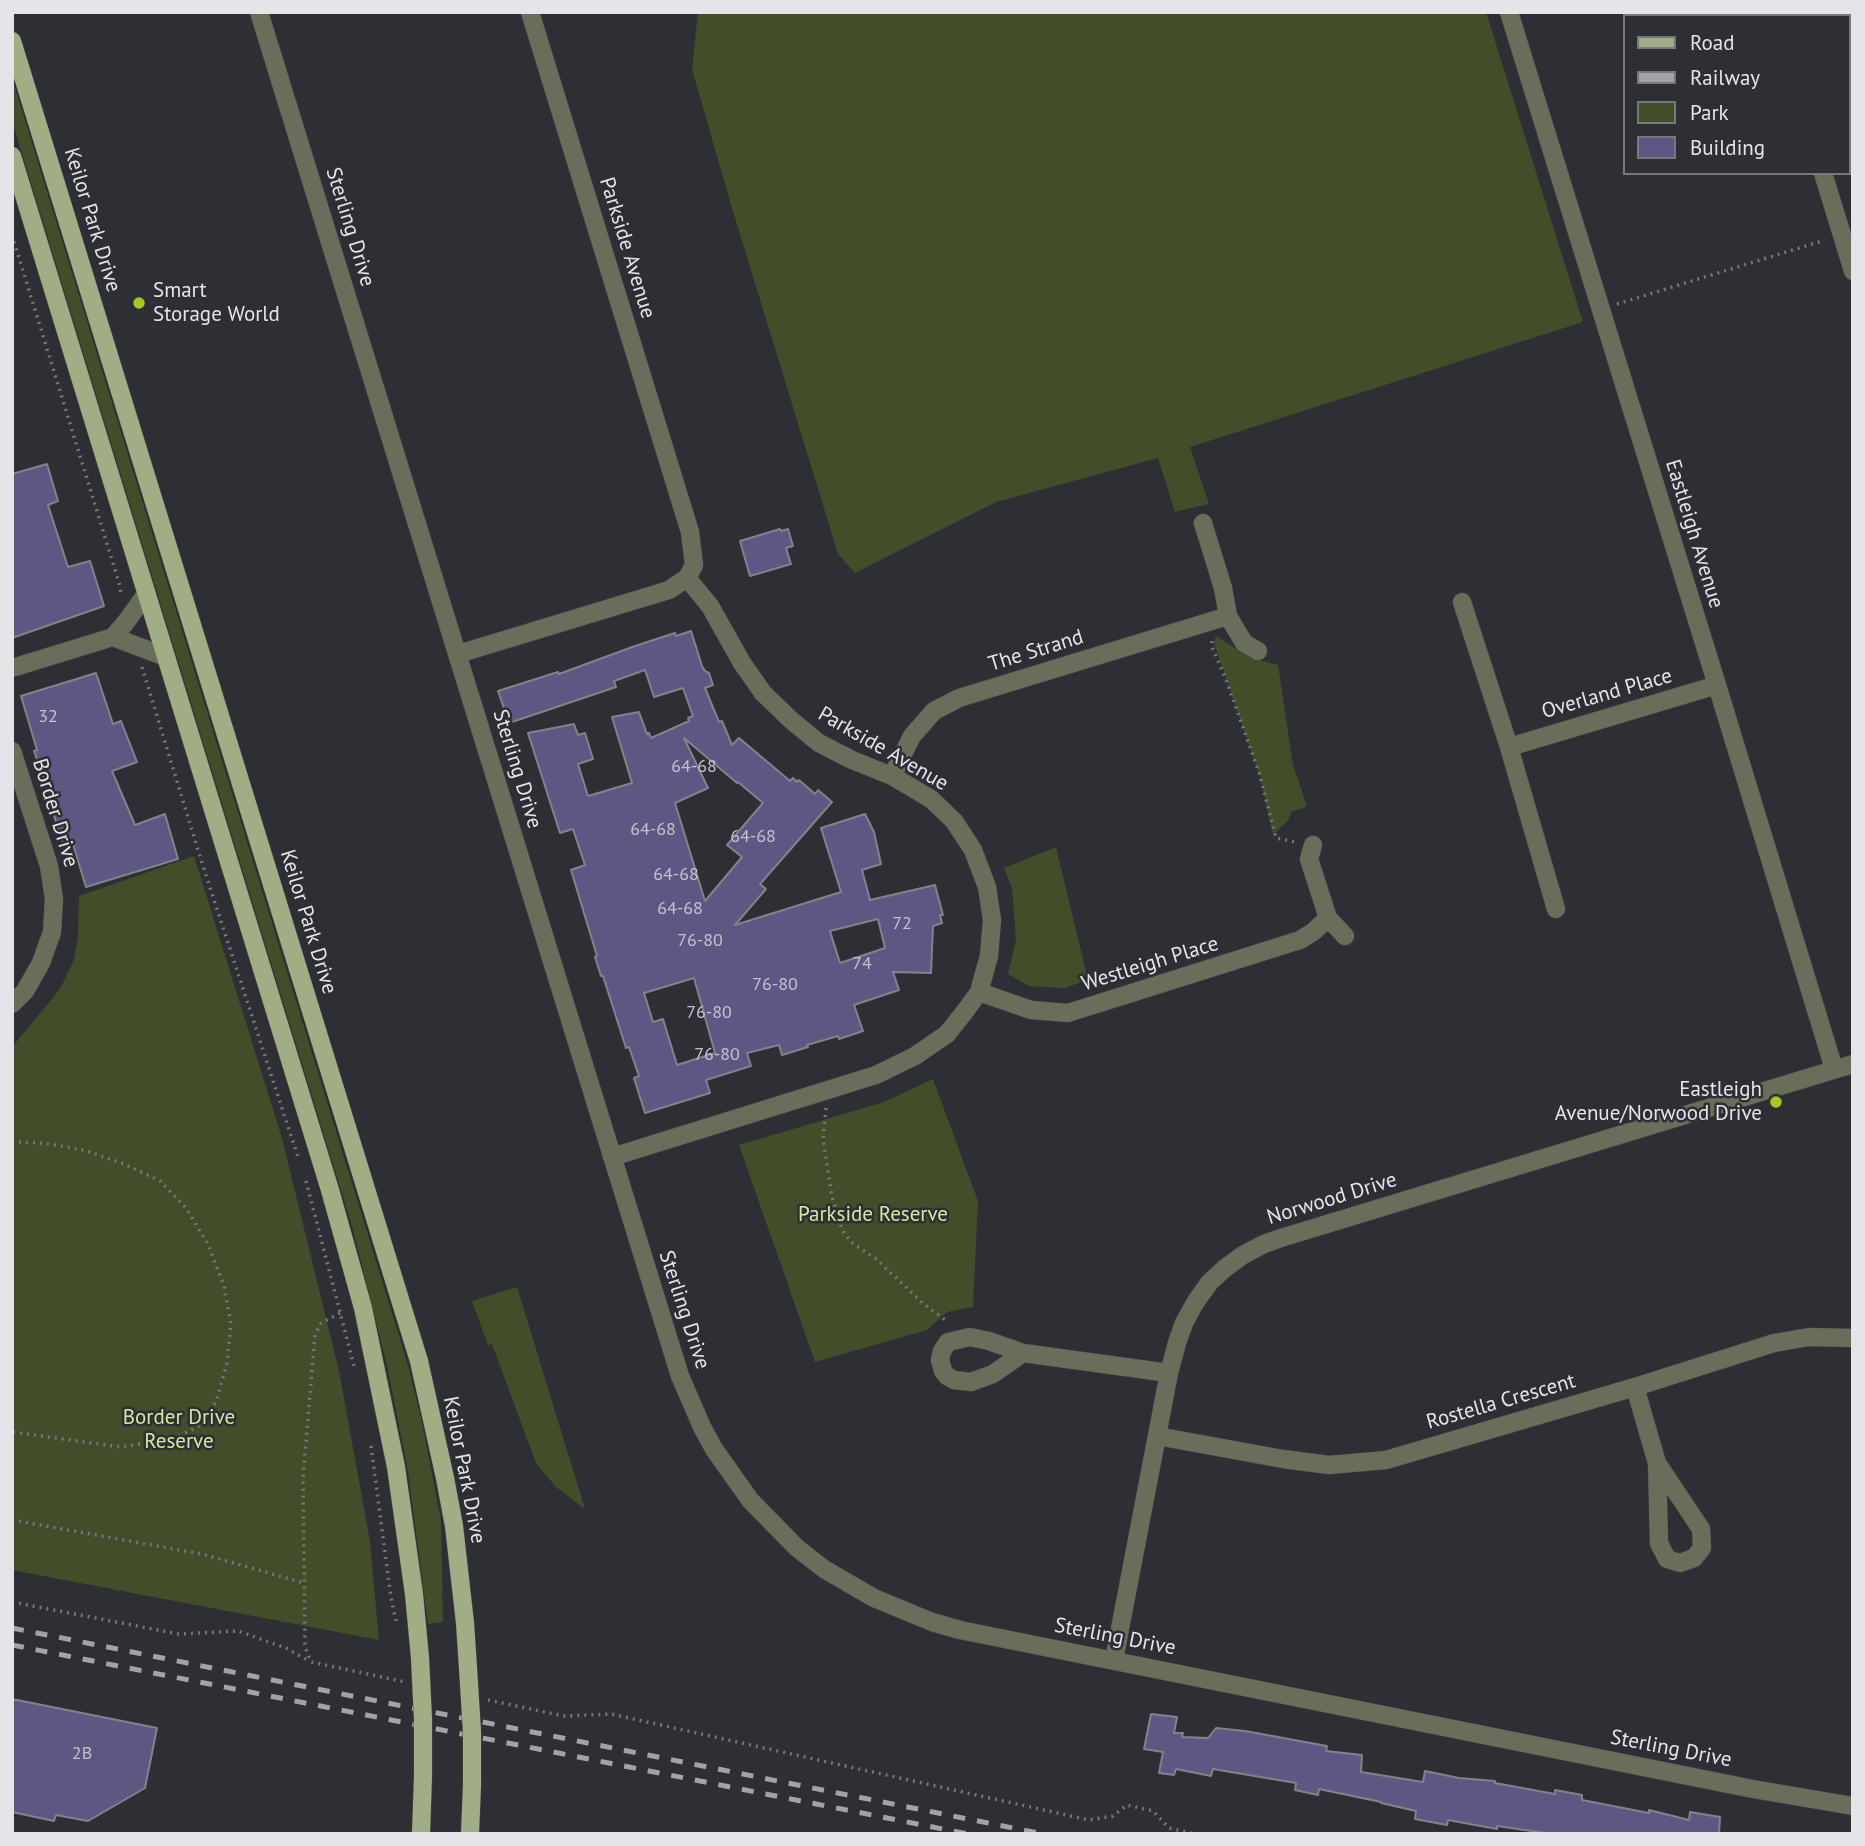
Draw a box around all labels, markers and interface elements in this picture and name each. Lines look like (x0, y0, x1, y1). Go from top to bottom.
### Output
legend (1624, 14, 1851, 175)
text: Road (1690, 29, 1734, 56)
text: Railway (1690, 64, 1760, 91)
text: Park (1690, 99, 1729, 126)
text: Building (1690, 134, 1765, 161)
street label: Keilor Park Drive (58, 145, 126, 295)
street label: Sterling Drive (320, 164, 380, 290)
street label: Parkside Avenue (594, 174, 660, 322)
place label: Smart Storage World (153, 278, 280, 328)
marker: Smart Storage World (131, 295, 147, 311)
street label: Eastleigh Avenue (1659, 457, 1729, 611)
street label: The Strand (985, 625, 1087, 677)
street label: Overland Place (1539, 663, 1675, 725)
street label: Parkside Avenue (813, 702, 953, 796)
house number: 32 (38, 706, 58, 728)
street label: Sterling Drive (487, 706, 547, 832)
street label: Border Drive (27, 756, 83, 870)
house number: 64-68 (671, 756, 717, 778)
house number: 64-68 (630, 819, 676, 841)
house number: 64-68 (730, 826, 776, 848)
street label: Keilor Park Drive (274, 847, 342, 997)
house number: 64-68 (653, 864, 699, 886)
house number: 64-68 (657, 898, 703, 920)
house number: 72 (892, 913, 912, 935)
house number: 76-80 (677, 930, 723, 952)
street label: Westleigh Place (1078, 931, 1222, 997)
house number: 74 (852, 953, 872, 975)
house number: 76-80 (752, 974, 798, 996)
house number: 76-80 (686, 1002, 732, 1024)
house number: 76-80 (694, 1044, 740, 1066)
place label: Eastleigh Avenue/Norwood Drive (1555, 1077, 1762, 1127)
marker: Eastleigh Avenue/Norwood Drive (1768, 1094, 1784, 1110)
street label: Norwood Drive (1264, 1167, 1400, 1231)
park label: Parkside Reserve (798, 1202, 948, 1228)
street label: Sterling Drive (653, 1248, 715, 1372)
street label: Rostella Crescent (1424, 1369, 1578, 1435)
street label: Keilor Park Drive (437, 1394, 491, 1546)
park label: Border Drive Reserve (123, 1405, 235, 1455)
street label: Sterling Drive (1052, 1613, 1178, 1661)
street label: Sterling Drive (1608, 1725, 1734, 1773)
house number: 2B (72, 1743, 92, 1765)

